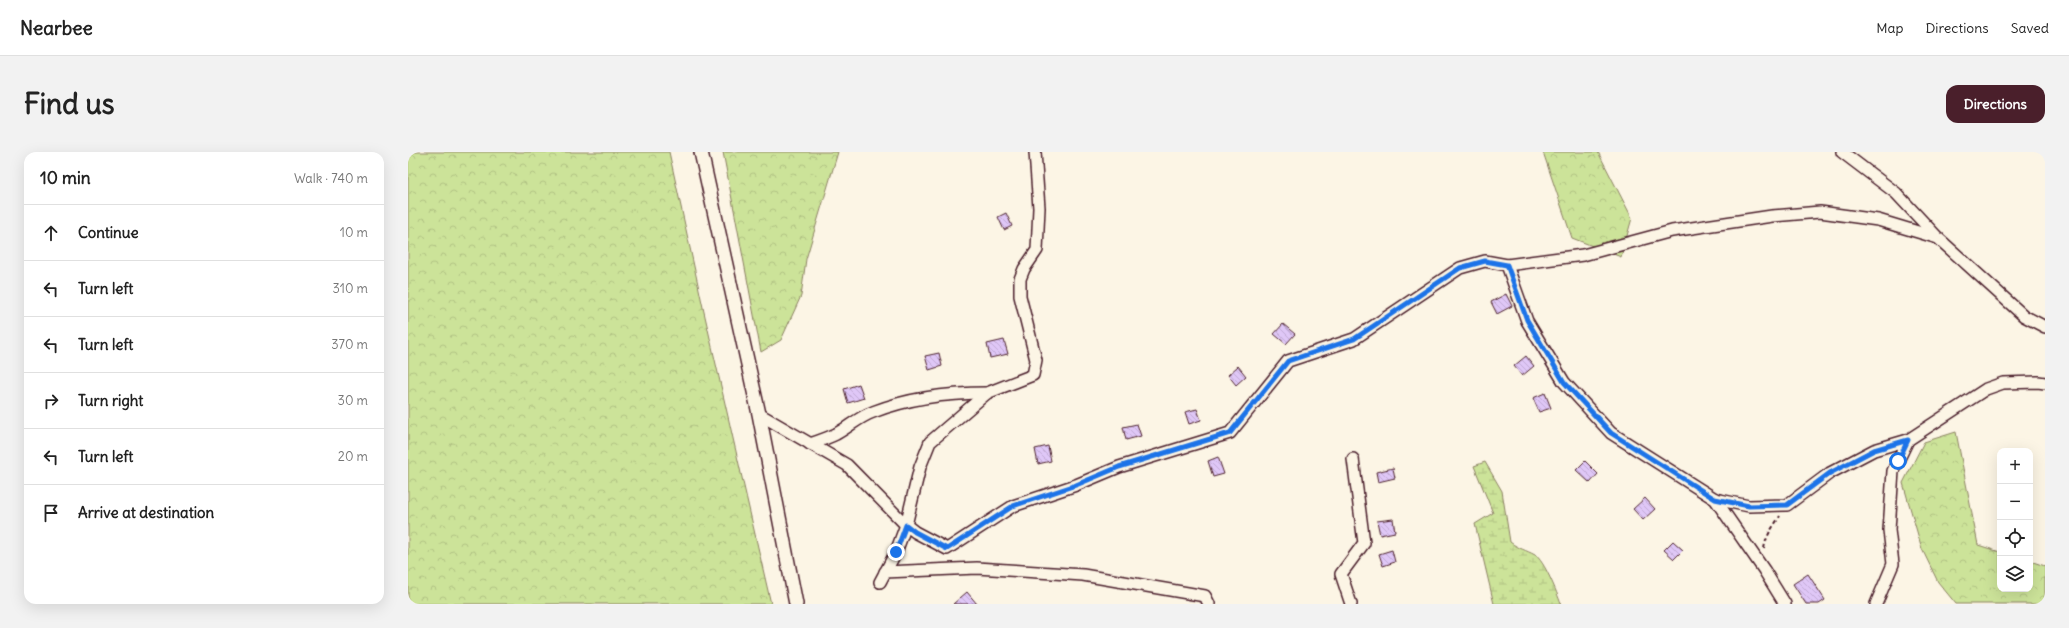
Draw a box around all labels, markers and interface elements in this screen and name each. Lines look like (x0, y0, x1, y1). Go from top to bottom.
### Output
text: Nearbee (20, 16, 93, 40)
text: Map (1876, 19, 1903, 37)
text: Directions (1925, 19, 1989, 37)
text: Saved (2011, 19, 2049, 37)
button: Directions (1946, 85, 2045, 123)
text: Find us (24, 86, 115, 122)
text: 10 min (40, 167, 91, 189)
text: Walk · 740 m (294, 170, 368, 187)
icon: ahead (40, 222, 62, 244)
text: Continue (78, 223, 139, 242)
text: 10 m (340, 224, 368, 241)
icon: left (40, 278, 62, 300)
text: Turn left (78, 279, 133, 298)
text: 310 m (333, 280, 368, 297)
icon: left (40, 334, 62, 356)
text: Turn left (78, 335, 133, 354)
text: 370 m (331, 336, 368, 353)
icon: right (40, 390, 62, 412)
text: Turn right (78, 391, 143, 410)
text: 30 m (338, 392, 368, 409)
icon: left (40, 446, 62, 468)
text: Turn left (78, 447, 133, 466)
text: 20 m (338, 448, 368, 465)
map controls (1997, 448, 2033, 592)
button: + (1997, 448, 2033, 484)
route start (1889, 452, 1907, 470)
button: − (1997, 484, 2033, 520)
icon: arrive (40, 502, 62, 524)
text: Arrive at destination (78, 503, 214, 522)
button: locate (1997, 520, 2033, 556)
route end (887, 543, 905, 561)
button: layers (1997, 556, 2033, 592)

